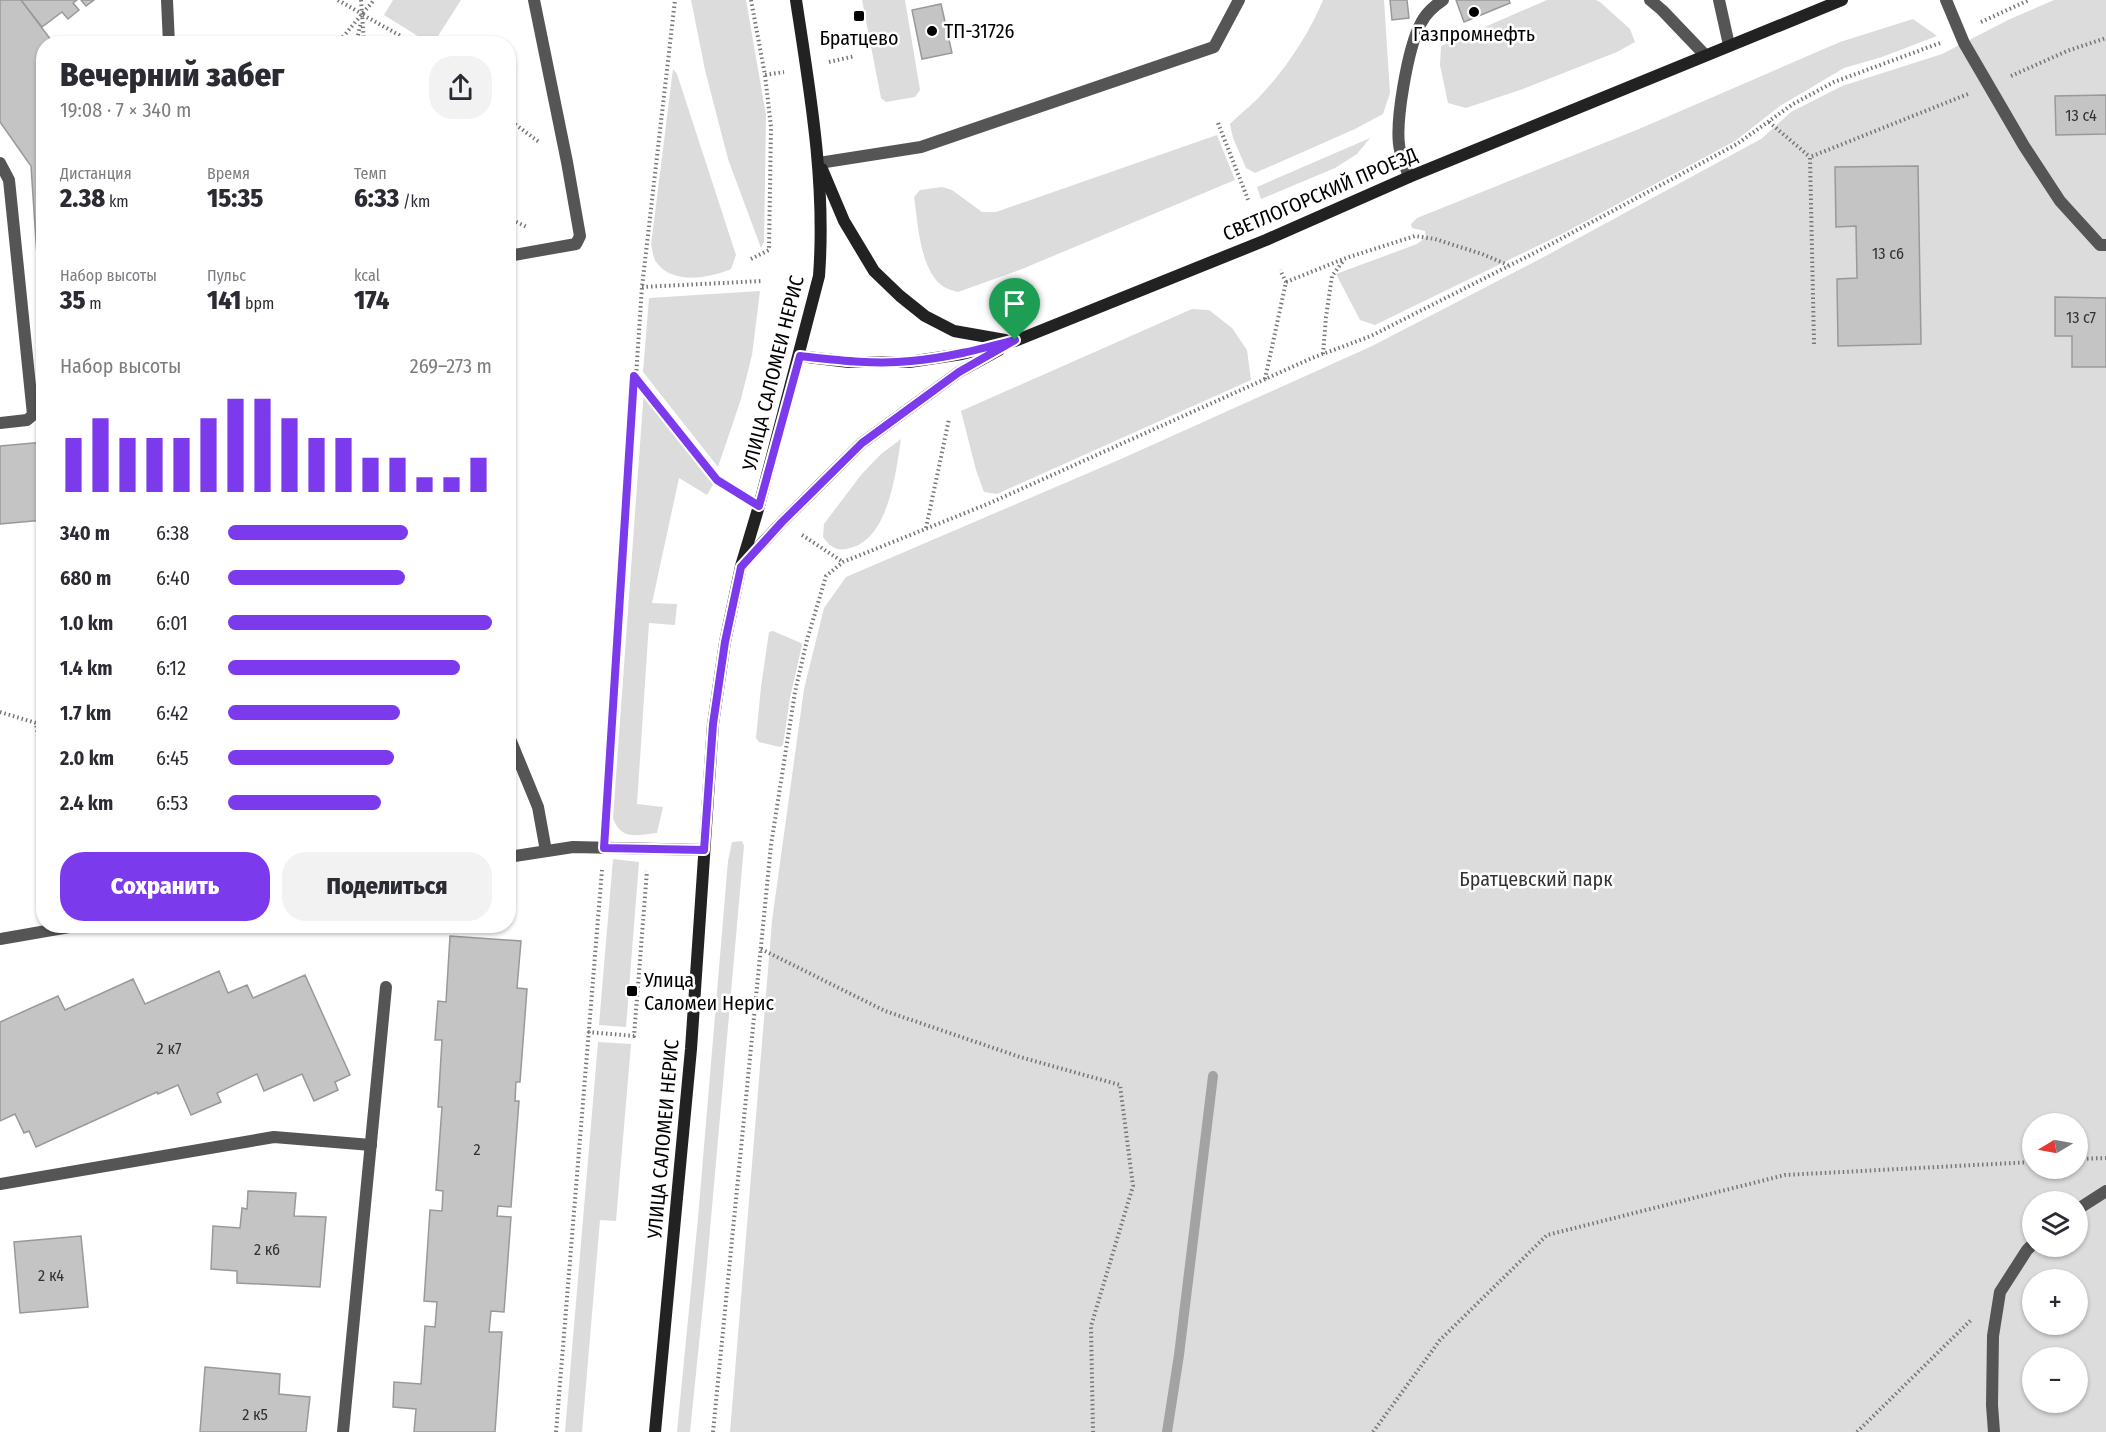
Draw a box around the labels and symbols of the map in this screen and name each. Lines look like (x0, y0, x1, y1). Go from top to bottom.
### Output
marker: Газпромнефть (1467, 5, 1481, 19)
marker: Братцево (852, 9, 866, 23)
place label: ТП-31726 (944, 19, 1015, 43)
place label: Газпромнефть (1413, 22, 1535, 46)
marker: ТП-31726 (925, 24, 939, 38)
place label: Братцево (819, 26, 899, 50)
house number: 13 с4 (2065, 106, 2097, 125)
street label: СВЕТЛОГОРСКИЙ ПРОЕЗД (1219, 142, 1421, 246)
house number: 13 с6 (1872, 244, 1904, 263)
street label: УЛИЦА САЛОМЕИ НЕРИС (737, 273, 809, 474)
pin (989, 278, 1040, 340)
house number: 13 с7 (2066, 308, 2097, 327)
park label: Братцевский парк (1459, 867, 1613, 891)
place label: Улица Саломеи Нерис (643, 968, 774, 1015)
marker: Улица Саломеи Нерис (625, 984, 639, 998)
street label: УЛИЦА САЛОМЕИ НЕРИС (642, 1038, 684, 1241)
house number: 2 к7 (157, 1039, 182, 1058)
north arrow (2022, 1113, 2088, 1179)
house number: 2 (473, 1140, 481, 1159)
house number: 2 к6 (254, 1240, 280, 1259)
house number: 2 к4 (38, 1266, 64, 1285)
house number: 2 к5 (242, 1405, 268, 1424)

